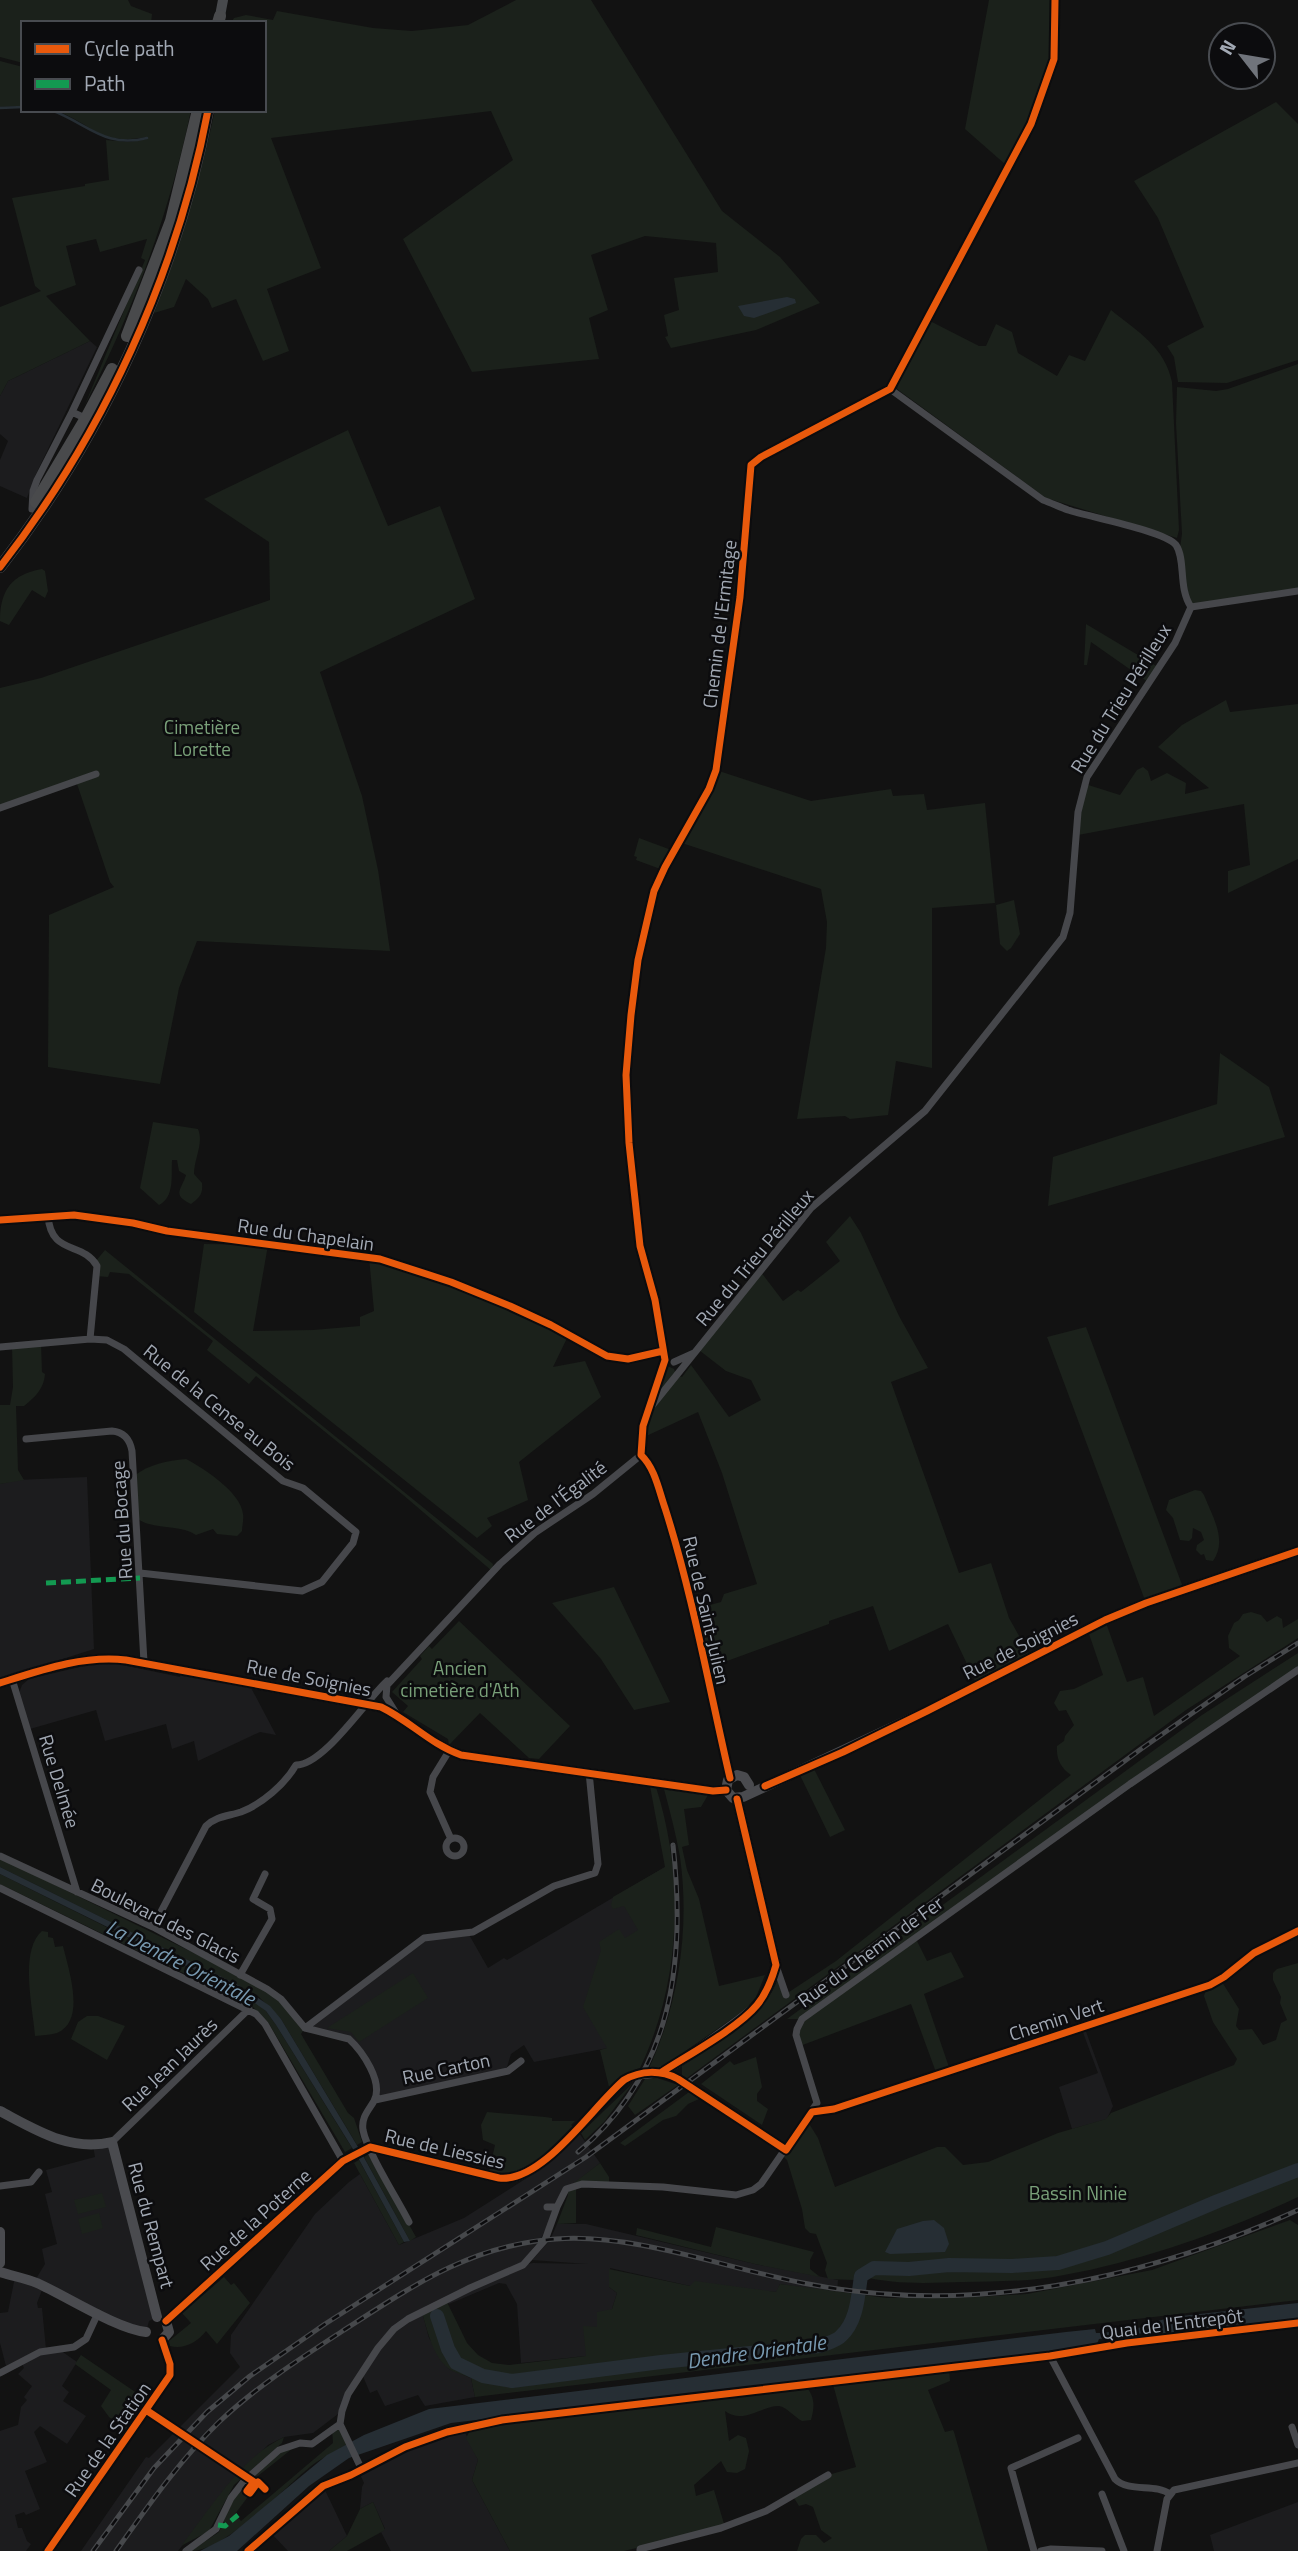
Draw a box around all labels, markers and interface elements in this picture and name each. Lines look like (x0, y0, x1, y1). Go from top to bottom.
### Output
legend (21, 21, 266, 112)
north arrow (1207, 21, 1277, 91)
text: Cycle path (84, 32, 175, 64)
text: N (1211, 34, 1243, 60)
text: Path (84, 67, 126, 99)
street label: Chemin de l'Ermitage (694, 538, 744, 710)
street label: Rue du Trieu Périlleux (1062, 617, 1178, 778)
park label: Cimetière Lorette (164, 712, 240, 763)
street label: Rue du Trieu Périlleux (688, 1182, 820, 1332)
street label: Rue du Chapelain (236, 1210, 376, 1258)
street label: Rue de la Cense au Bois (138, 1336, 302, 1478)
street label: Rue de l'Égalité (498, 1453, 612, 1549)
street label: Rue du Bocage (102, 1460, 140, 1580)
street label: Rue de Saint-Julien (676, 1533, 738, 1687)
street label: Rue de Soignies (957, 1603, 1083, 1687)
street label: Rue de Soignies (244, 1651, 374, 1703)
park label: Ancien cimetière d'Ath (400, 1653, 520, 1704)
street label: Rue Delmée (32, 1730, 88, 1832)
street label: Boulevard des Glacis (86, 1870, 246, 1970)
street label: Rue du Chemin de Fer (791, 1888, 949, 2014)
water label: La Dendre Orientale (101, 1911, 262, 2014)
street label: Chemin Vert (1005, 1990, 1107, 2048)
street label: Rue Jean Jaurès (114, 2010, 224, 2118)
street label: Rue Carton (400, 2045, 492, 2091)
street label: Rue de Liessies (382, 2120, 508, 2176)
street label: Rue du Rempart (121, 2159, 183, 2292)
street label: Rue de la Poterne (193, 2161, 317, 2277)
park label: Bassin Ninie (1029, 2178, 1127, 2207)
street label: Quai de l'Entrepôt (1099, 2300, 1245, 2346)
water label: Dendre Orientale (685, 2325, 829, 2377)
street label: Rue de la Station (56, 2375, 158, 2503)

